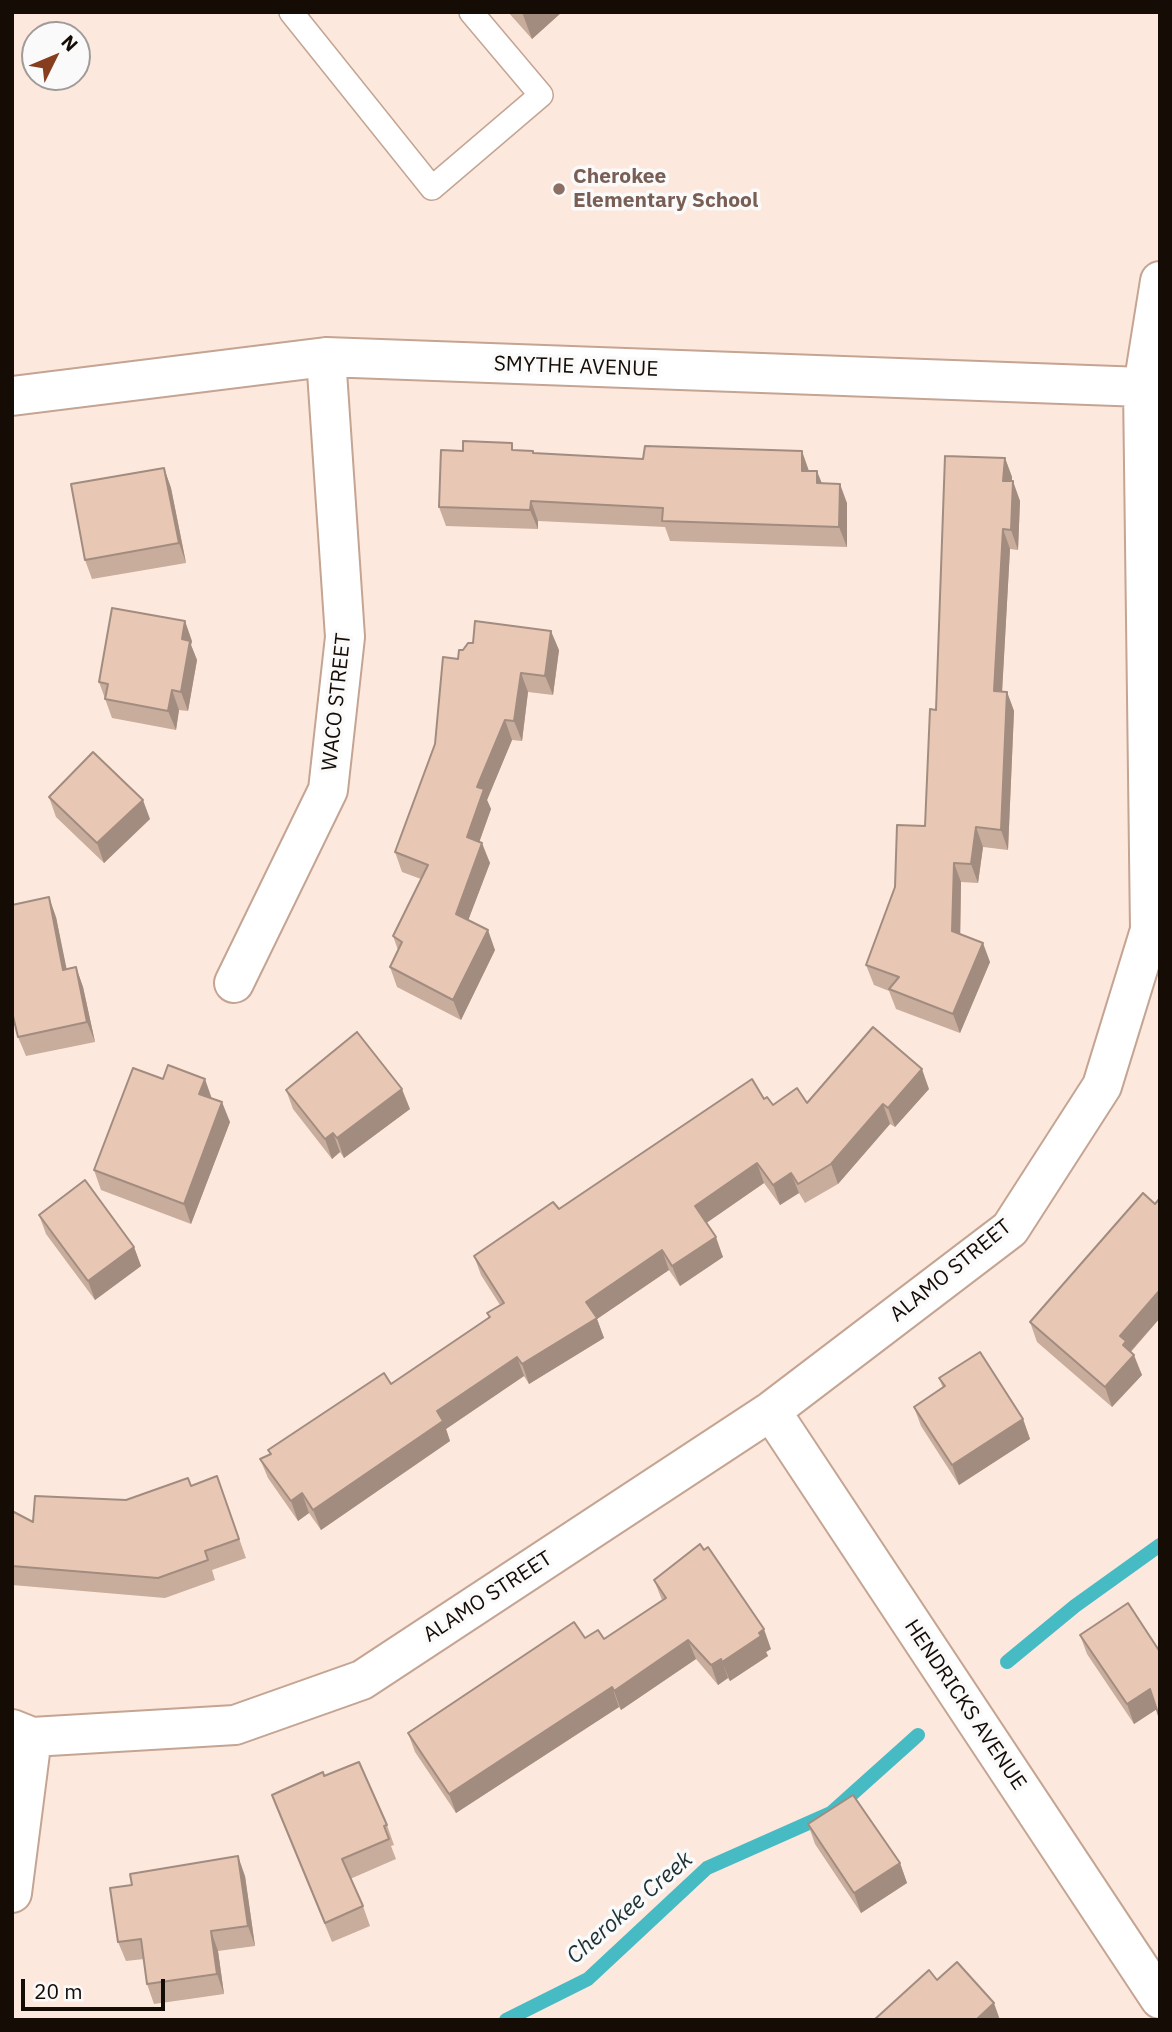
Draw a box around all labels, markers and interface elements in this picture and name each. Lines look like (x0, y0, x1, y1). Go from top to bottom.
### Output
north arrow (21, 21, 91, 91)
text: N (56, 30, 83, 56)
place label: Cherokee Elementary School (573, 164, 758, 214)
marker: Cherokee Elementary School (551, 181, 567, 197)
street label: SMYTHE AVENUE (493, 352, 659, 382)
street label: WACO STREET (317, 632, 357, 772)
street label: ALAMO STREET (885, 1214, 1017, 1328)
street label: ALAMO STREET (419, 1546, 557, 1648)
street label: HENDRICKS AVENUE (899, 1615, 1031, 1795)
water label: Cherokee Creek (562, 1846, 698, 1970)
scale bar (24, 1966, 168, 2010)
text: 20 m (34, 1977, 83, 2005)

